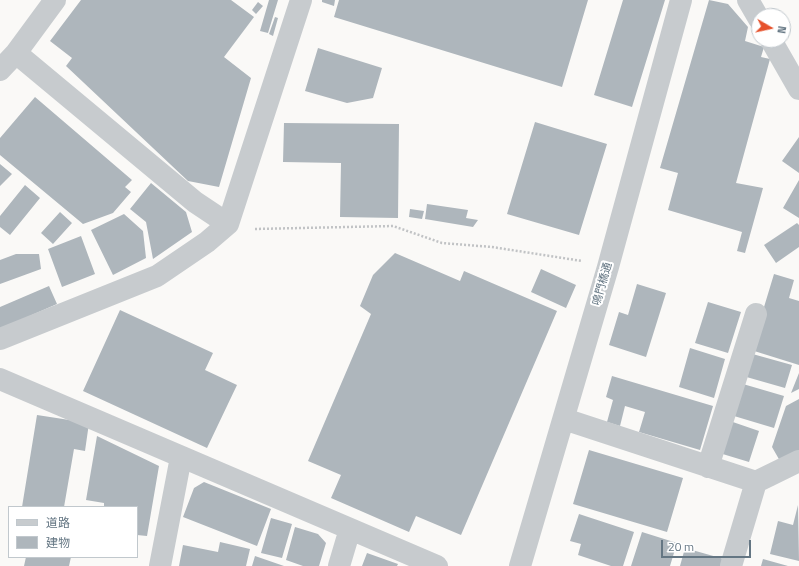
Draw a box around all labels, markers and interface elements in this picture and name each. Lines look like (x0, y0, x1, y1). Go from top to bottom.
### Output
north arrow (751, 8, 791, 48)
text: N (773, 25, 790, 35)
street label: 鳴門橋通 (591, 261, 615, 307)
legend (8, 506, 138, 558)
text: 道路 (46, 513, 70, 532)
scale bar (663, 532, 753, 558)
text: 建物 (46, 533, 70, 552)
text: 20 m (668, 537, 694, 556)

